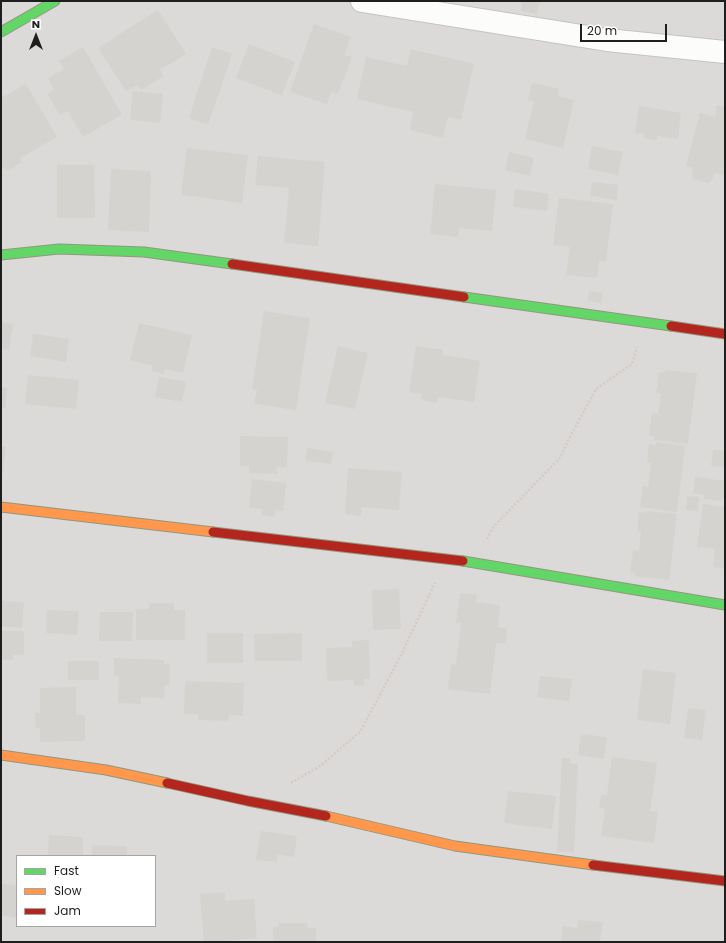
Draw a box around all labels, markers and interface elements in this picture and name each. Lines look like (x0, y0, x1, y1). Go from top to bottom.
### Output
north arrow (16, 16, 56, 56)
text: N (32, 16, 40, 32)
scale bar (582, 16, 669, 42)
text: 20 m (587, 22, 617, 39)
legend (16, 855, 156, 927)
text: Fast (54, 862, 79, 879)
text: Slow (54, 882, 82, 899)
text: Jam (54, 902, 81, 919)

